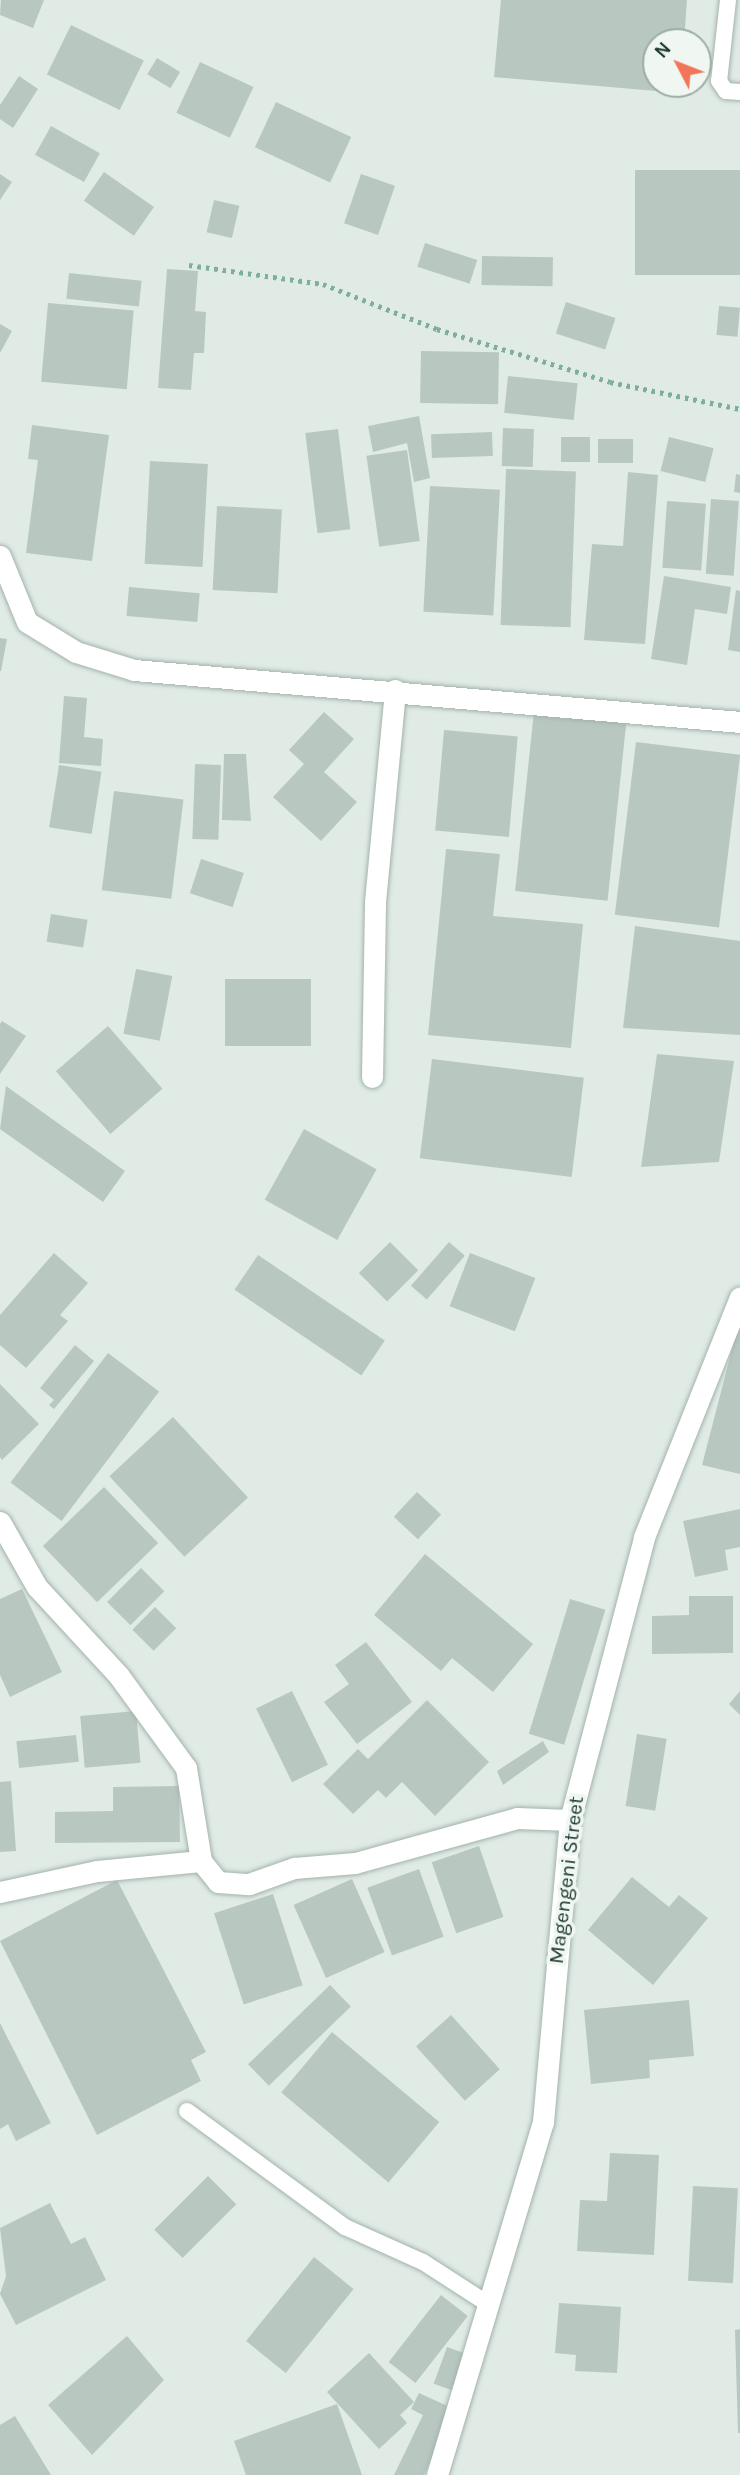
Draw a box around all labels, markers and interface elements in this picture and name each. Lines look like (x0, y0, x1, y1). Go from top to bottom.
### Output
north arrow (642, 28, 712, 98)
text: N (650, 38, 676, 63)
street label: Magengeni Street (543, 1795, 589, 1965)

